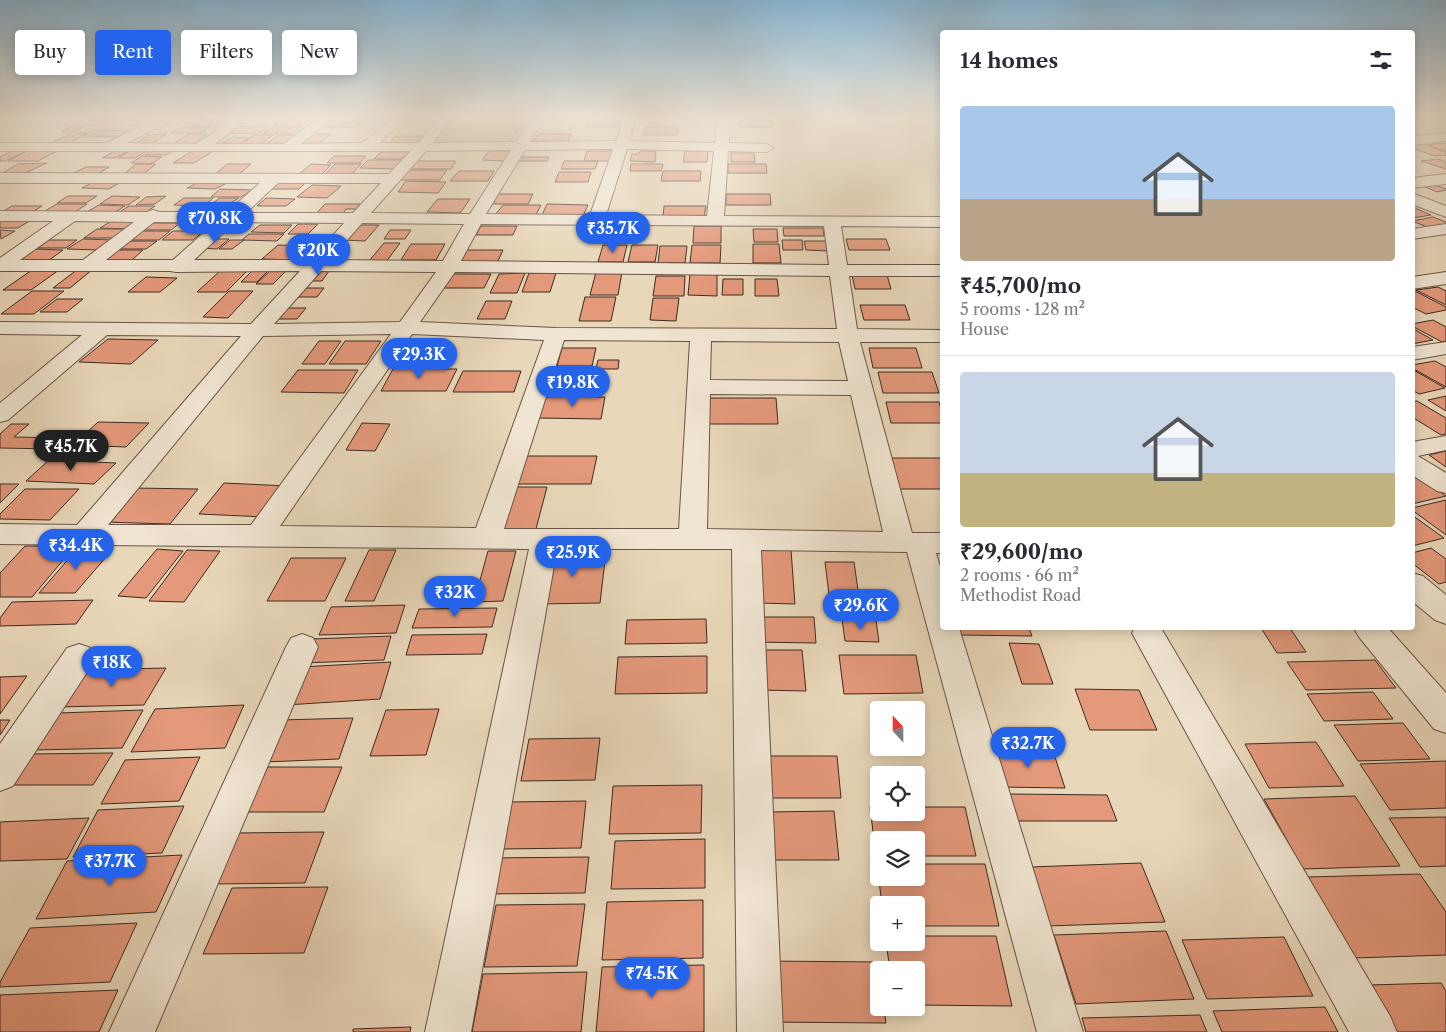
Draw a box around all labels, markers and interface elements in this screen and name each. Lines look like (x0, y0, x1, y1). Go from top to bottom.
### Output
chip: Buy (15, 30, 85, 75)
chip: Rent (95, 30, 171, 75)
chip: Filters (181, 30, 272, 75)
chip: New (282, 30, 357, 75)
icon: filters (1367, 46, 1395, 74)
text: 14 homes (960, 48, 1058, 73)
icon: home (1133, 139, 1223, 229)
pin: ₹70.8K (174, 202, 256, 244)
text: ₹70.8K (188, 208, 242, 228)
pin: ₹35.7K (572, 212, 654, 254)
text: ₹35.7K (587, 218, 639, 238)
pin: ₹20K (288, 234, 348, 276)
text: ₹20K (297, 240, 339, 260)
text: ₹45,700/mo (960, 273, 1081, 298)
text: 5 rooms · 128 m² (960, 299, 1085, 319)
text: House (960, 319, 1009, 339)
pin: ₹29.3K (378, 338, 460, 380)
text: ₹29.3K (392, 344, 446, 364)
pin: ₹19.8K (532, 366, 614, 408)
text: ₹19.8K (547, 372, 599, 392)
icon: home (1133, 404, 1223, 494)
pin: ₹45.7K (30, 430, 112, 472)
text: ₹45.7K (45, 436, 97, 456)
pin: ₹34.4K (35, 528, 117, 571)
text: ₹34.4K (49, 535, 103, 555)
pin: ₹25.9K (532, 536, 614, 578)
text: ₹29,600/mo (960, 539, 1083, 564)
text: ₹25.9K (546, 542, 600, 562)
text: 2 rooms · 66 m² (960, 565, 1079, 585)
pin: ₹32K (425, 576, 485, 618)
text: ₹32K (435, 582, 475, 602)
text: Methodist Road (960, 585, 1081, 605)
pin: ₹29.6K (820, 588, 902, 631)
text: ₹29.6K (834, 595, 888, 615)
pin: ₹18K (82, 646, 142, 688)
text: ₹18K (93, 652, 131, 672)
north arrow (870, 701, 925, 756)
map controls (870, 701, 925, 1016)
pin: ₹32.7K (987, 726, 1069, 769)
text: ₹32.7K (1002, 733, 1055, 753)
button: locate (870, 766, 925, 821)
button: layers (870, 831, 925, 886)
pin: ₹37.7K (69, 844, 151, 887)
text: ₹37.7K (84, 851, 136, 871)
button: + (870, 896, 925, 951)
pin: ₹74.5K (611, 956, 693, 999)
button: − (870, 961, 925, 1016)
text: ₹74.5K (626, 963, 678, 983)

